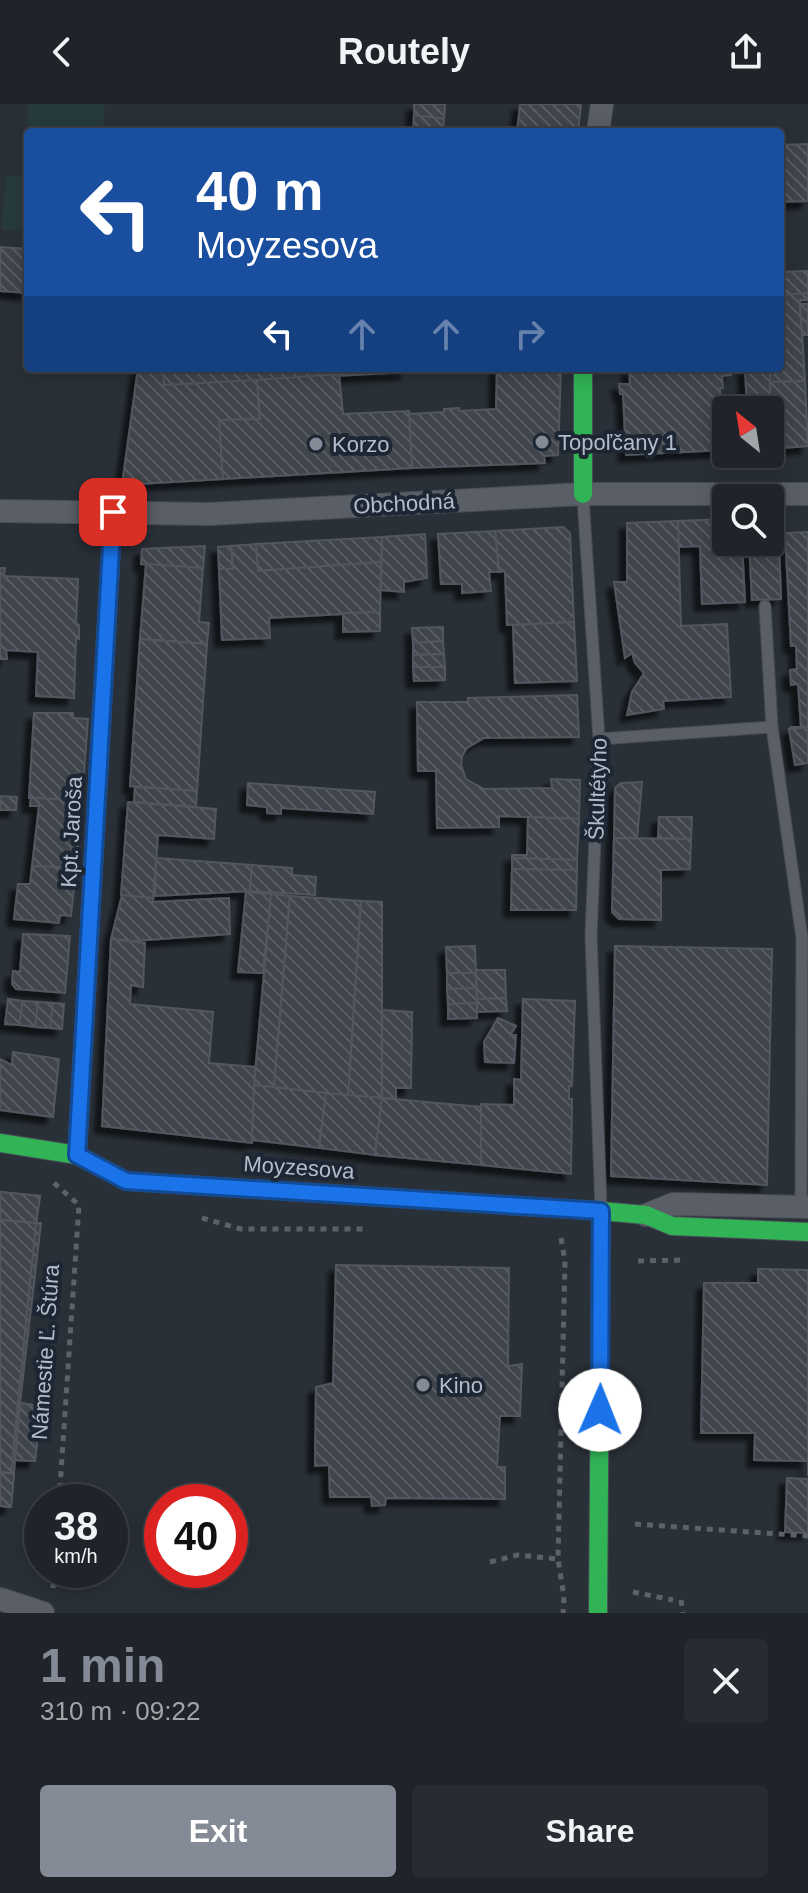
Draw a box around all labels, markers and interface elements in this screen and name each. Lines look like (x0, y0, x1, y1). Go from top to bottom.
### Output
icon: back (40, 30, 84, 74)
icon: share (724, 30, 768, 74)
text: Routely (338, 31, 470, 72)
text: 40 m (196, 159, 324, 222)
icon: left (64, 160, 168, 264)
text: Moyzesova (196, 225, 378, 266)
icon: left (256, 312, 300, 356)
icon: ahead (340, 312, 384, 356)
icon: ahead (424, 312, 468, 356)
icon: right (508, 312, 552, 356)
north arrow (712, 396, 784, 468)
map controls (712, 396, 784, 556)
place label: Topoľčany 1 (558, 430, 677, 455)
place label: Korzo (332, 432, 389, 457)
marker: Topoľčany 1 (533, 433, 551, 451)
marker: Korzo (307, 435, 325, 453)
pin (79, 478, 147, 546)
button: search (712, 484, 784, 556)
street label: Obchodná (353, 488, 456, 519)
icon: arrive (91, 490, 135, 534)
street label: Škultétyho (583, 737, 612, 841)
street label: Kpt. Jaroša (56, 775, 87, 888)
street label: Moyzesova (243, 1151, 356, 1184)
street label: Námestie Ľ. Štúra (27, 1263, 64, 1441)
position arrow (558, 1368, 642, 1452)
place label: Kino (439, 1373, 483, 1398)
marker: Kino (414, 1376, 432, 1394)
speed limit sign: 40 (144, 1484, 248, 1588)
text: 38 (54, 1504, 98, 1548)
text: km/h (54, 1545, 98, 1567)
text: 1 min (40, 1639, 165, 1692)
button: close (684, 1639, 768, 1723)
text: 310 m · 09:22 (40, 1696, 200, 1726)
button: Exit (40, 1785, 396, 1877)
button: Share (412, 1785, 768, 1877)

